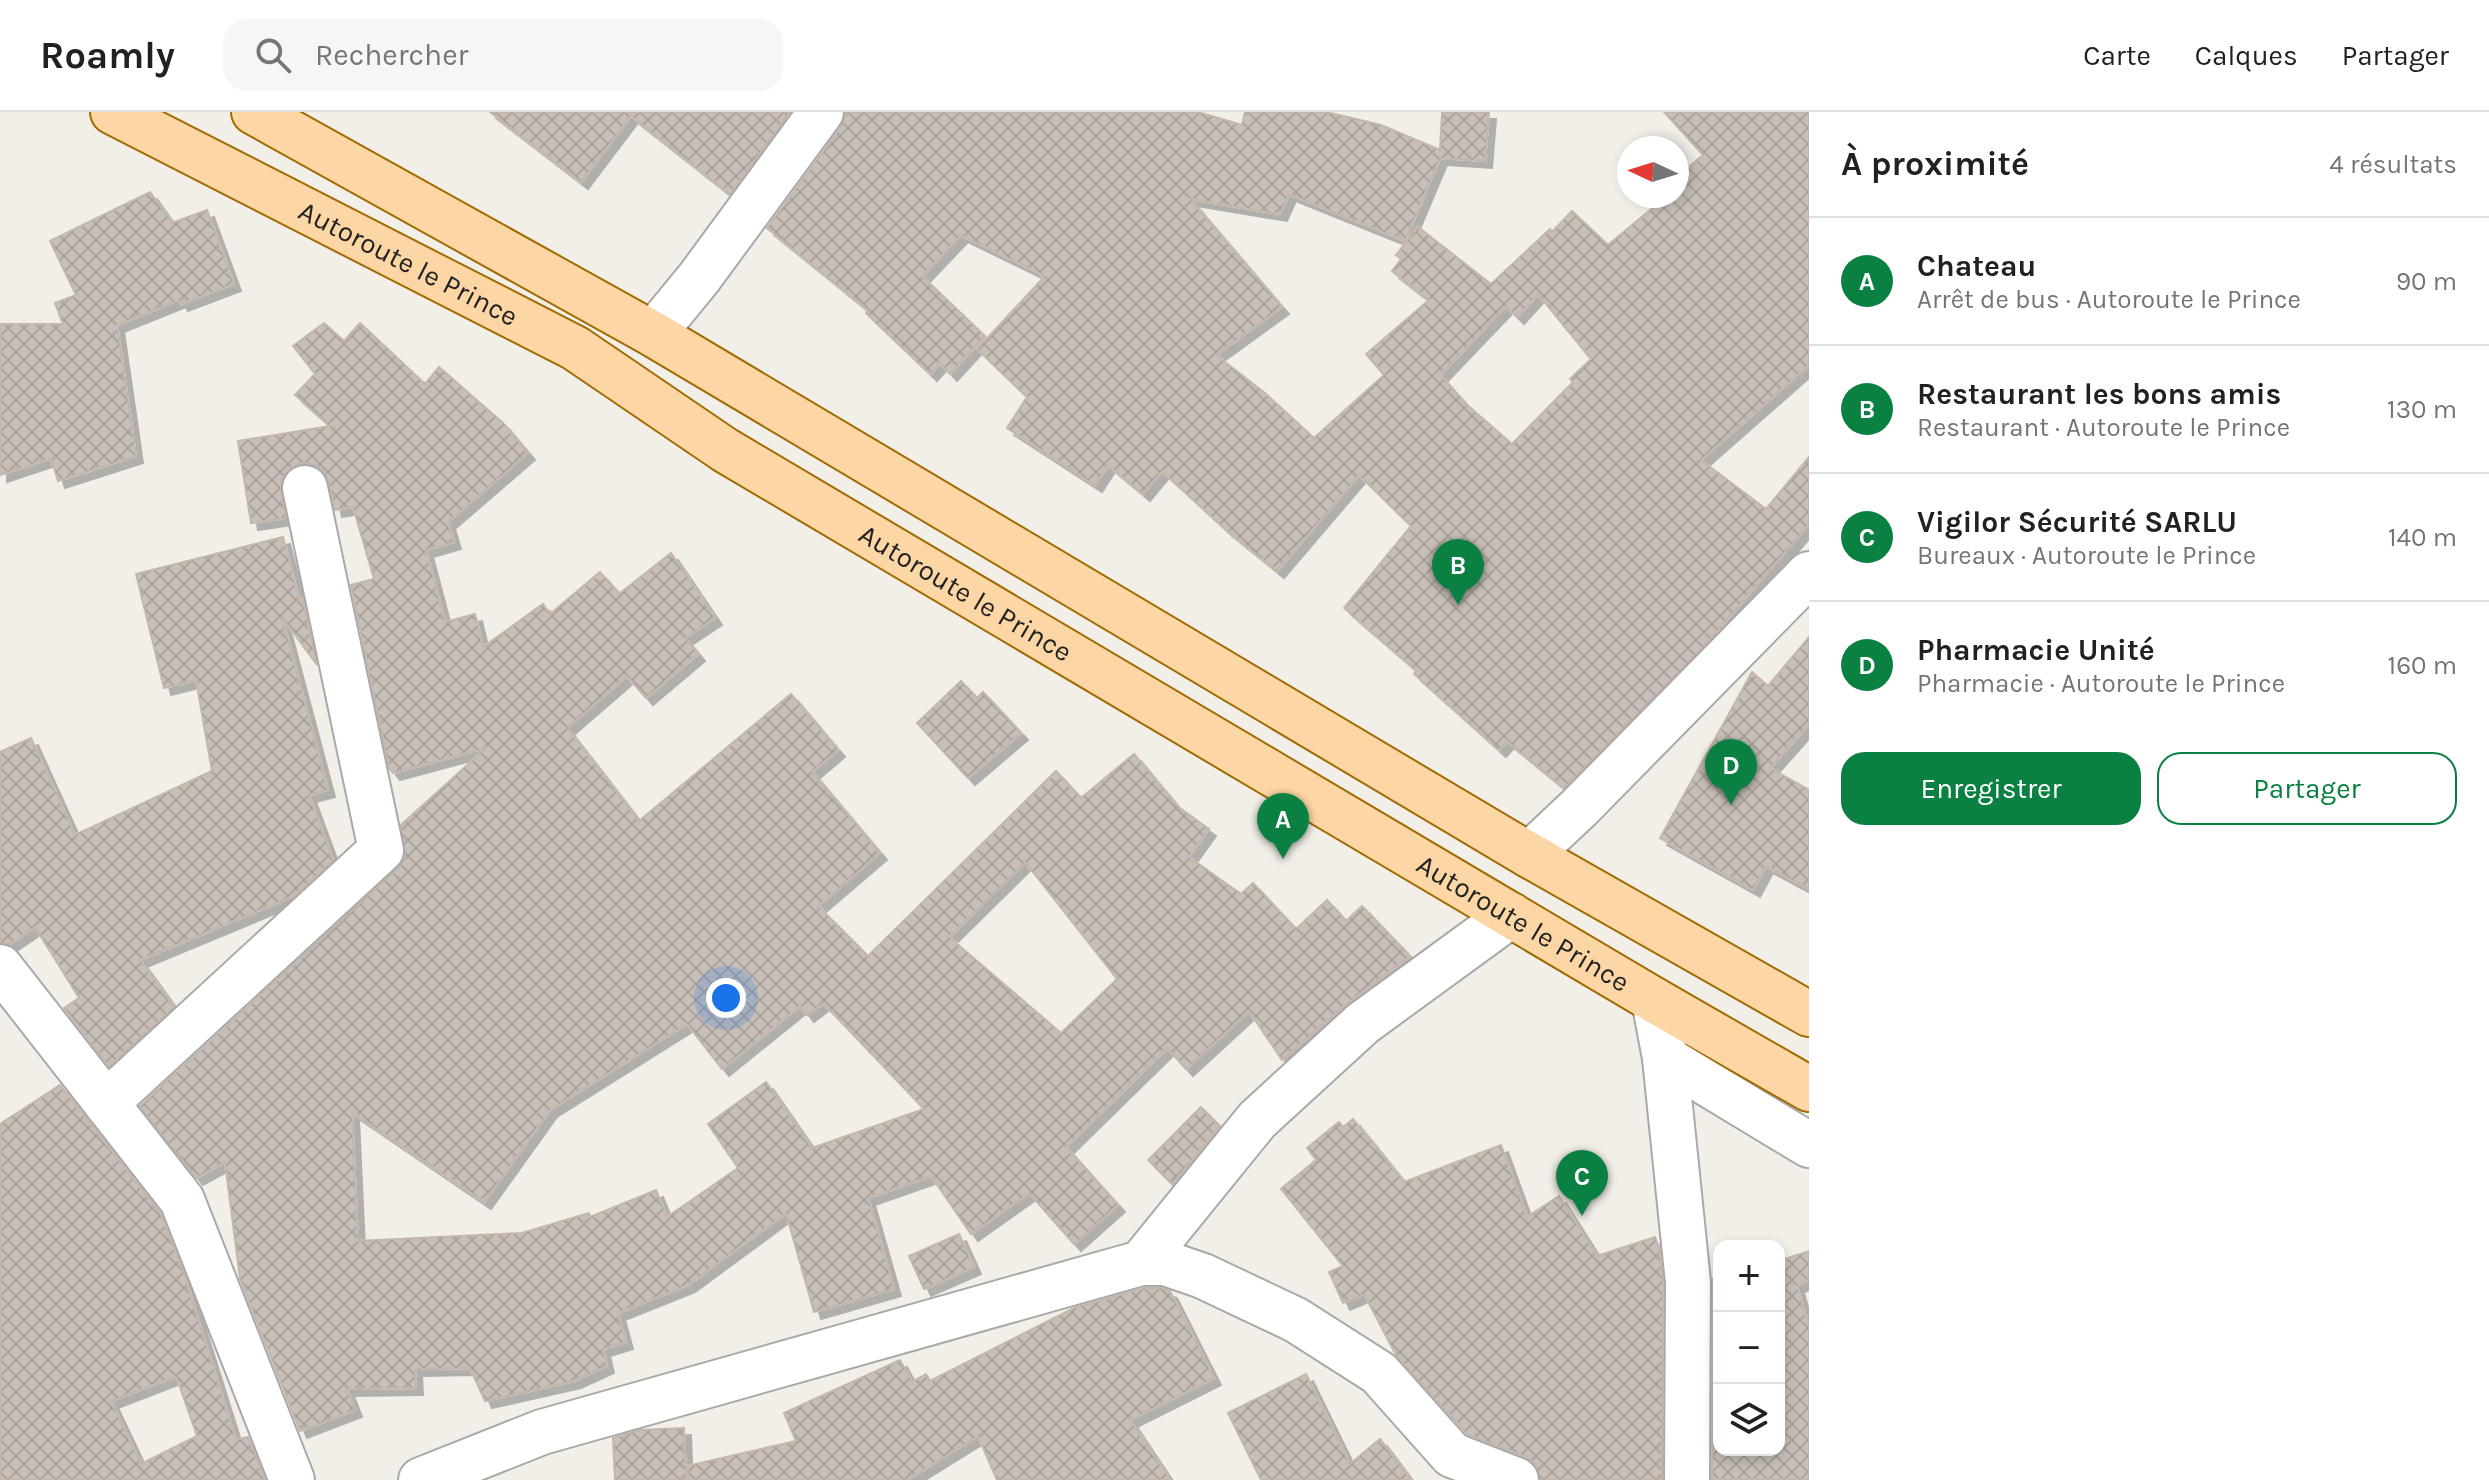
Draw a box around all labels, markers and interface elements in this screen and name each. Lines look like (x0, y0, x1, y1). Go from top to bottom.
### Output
search box (223, 19, 783, 91)
text: Roamly (40, 33, 175, 78)
icon: search (251, 33, 295, 77)
text: Rechercher (315, 37, 468, 73)
text: Carte (2083, 39, 2151, 72)
text: Calques (2195, 39, 2298, 72)
text: Partager (2342, 39, 2449, 72)
north arrow (1617, 136, 1689, 208)
text: À proximité (1841, 144, 2029, 184)
text: 4 résultats (2329, 149, 2457, 180)
street label: Autoroute le Prince (294, 193, 524, 333)
text: Chateau (1917, 248, 2036, 284)
text: A (1859, 266, 1875, 297)
text: 90 m (2396, 266, 2457, 297)
text: Arrêt de bus · Autoroute le Prince (1917, 284, 2301, 315)
text: Restaurant les bons amis (1917, 376, 2281, 412)
text: B (1859, 394, 1875, 425)
text: 130 m (2387, 394, 2457, 425)
text: Restaurant · Autoroute le Prince (1917, 412, 2290, 443)
text: Vigilor Sécurité SARLU (1917, 504, 2237, 540)
street label: Autoroute le Prince (853, 517, 1078, 668)
text: C (1859, 522, 1875, 553)
text: 140 m (2388, 522, 2457, 553)
pin: B (1432, 539, 1484, 605)
text: Bureaux · Autoroute le Prince (1917, 540, 2256, 571)
text: Pharmacie Unité (1917, 632, 2155, 668)
text: D (1858, 650, 1876, 681)
text: 160 m (2388, 650, 2457, 681)
text: Pharmacie · Autoroute le Prince (1917, 668, 2285, 699)
pin: D (1705, 739, 1757, 805)
button: Enregistrer (1841, 752, 2141, 825)
button: Partager (2157, 752, 2457, 825)
pin: A (1257, 793, 1309, 859)
street label: Autoroute le Prince (1411, 847, 1636, 998)
your location (706, 978, 746, 1018)
pin: C (1556, 1150, 1608, 1216)
map controls (1713, 1240, 1785, 1456)
button: + (1713, 1240, 1785, 1312)
button: − (1713, 1312, 1785, 1384)
button: layers (1713, 1384, 1785, 1456)

